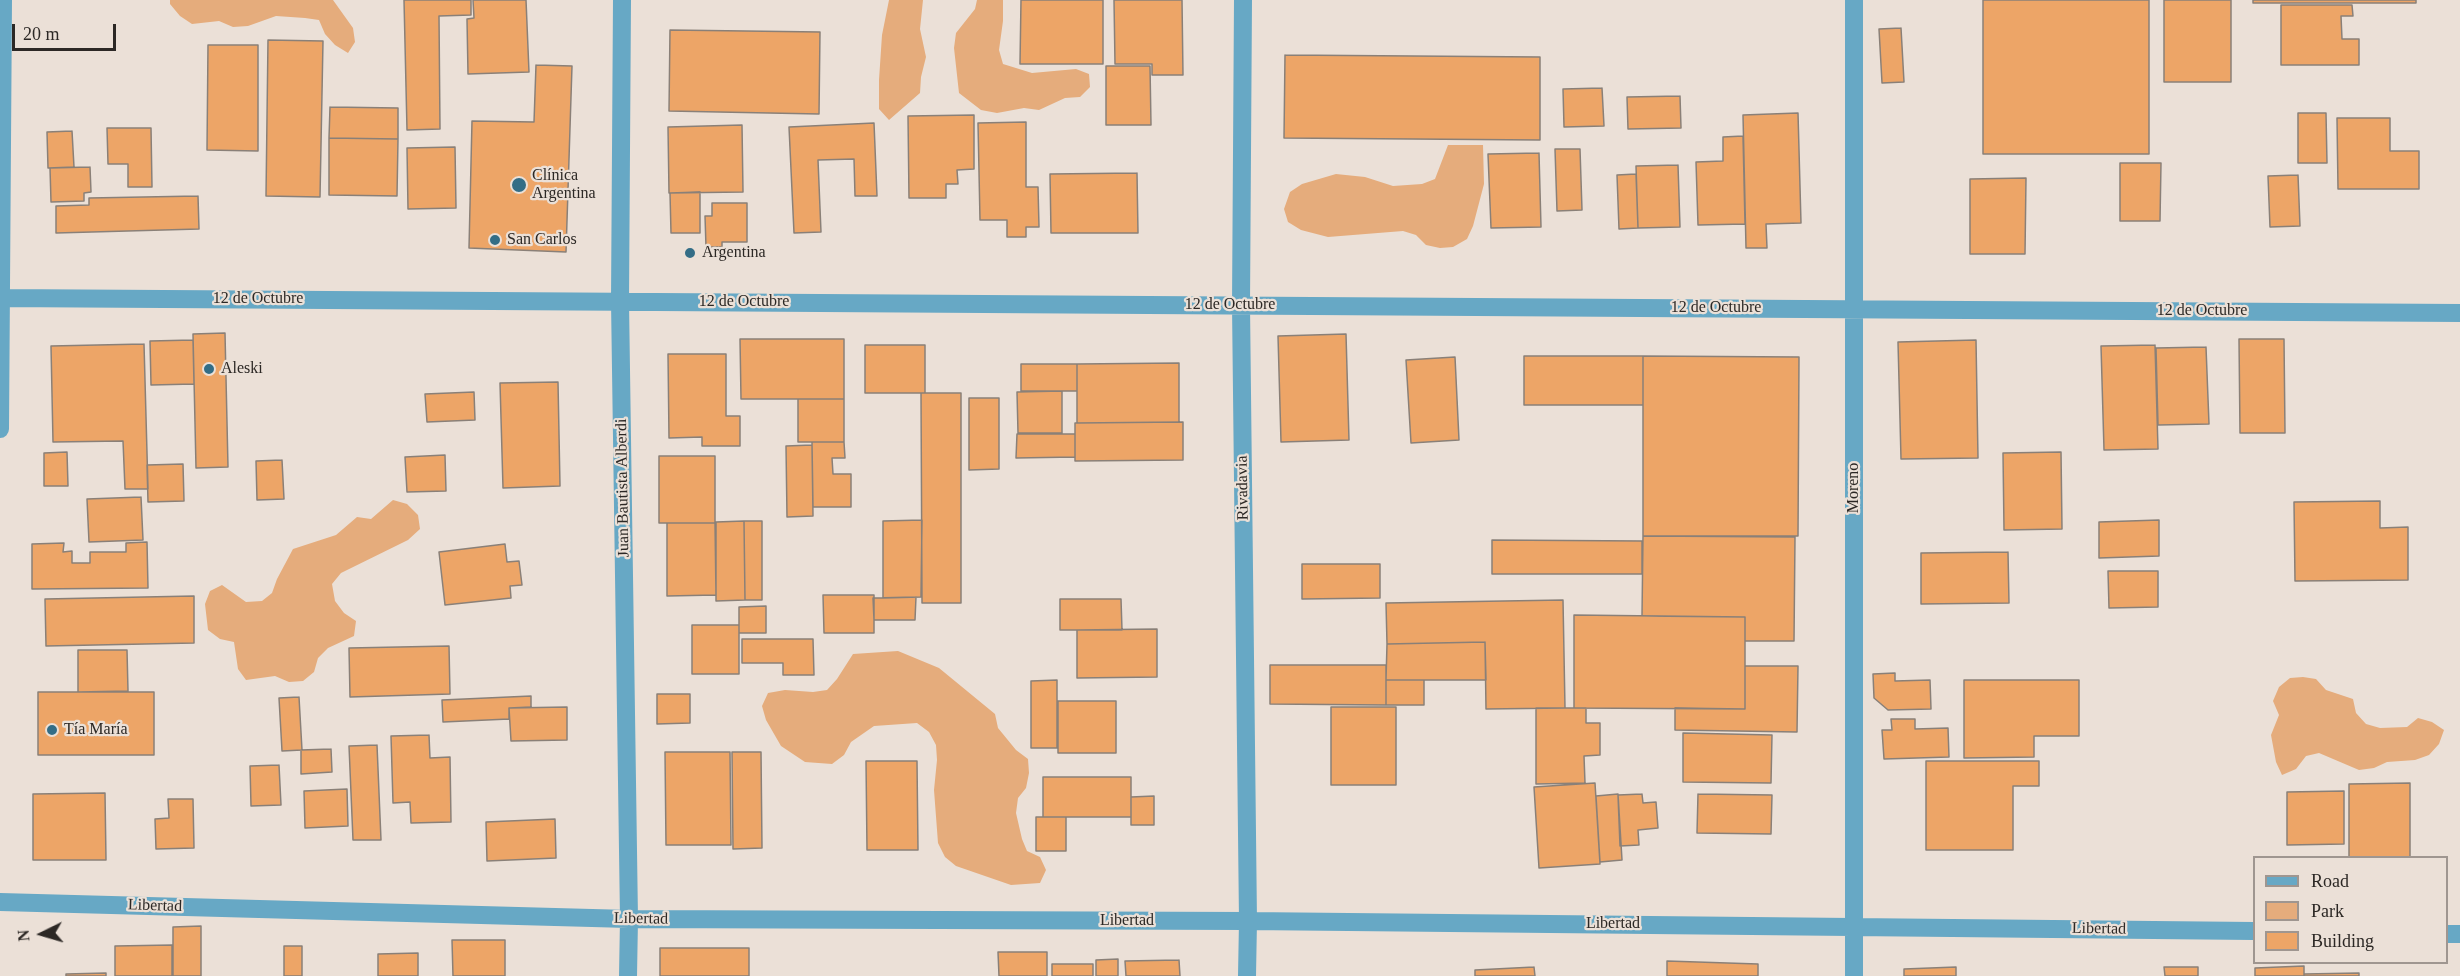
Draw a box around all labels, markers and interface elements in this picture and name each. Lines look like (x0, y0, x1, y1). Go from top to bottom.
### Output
scale bar (15, 12, 118, 50)
text: 20 m (23, 24, 60, 44)
place label: Clínica Argentina (532, 166, 596, 204)
marker: Clínica Argentina (510, 176, 528, 194)
place label: San Carlos (507, 230, 577, 250)
marker: San Carlos (488, 233, 502, 247)
place label: Argentina (702, 243, 766, 263)
marker: Argentina (683, 246, 697, 260)
street label: 12 de Octubre (213, 289, 303, 309)
street label: 12 de Octubre (699, 292, 789, 312)
street label: 12 de Octubre (1185, 295, 1275, 315)
street label: 12 de Octubre (1671, 298, 1761, 318)
street label: 12 de Octubre (2157, 301, 2247, 321)
place label: Aleski (221, 359, 263, 379)
marker: Aleski (202, 362, 216, 376)
street label: Juan Bautista Alberdi (612, 419, 634, 557)
street label: Rivadavia (1233, 455, 1253, 521)
street label: Moreno (1844, 463, 1864, 513)
place label: Tía María (64, 720, 128, 740)
marker: Tía María (45, 723, 59, 737)
legend (2253, 856, 2448, 964)
text: Road (2311, 871, 2349, 891)
street label: Libertad (128, 895, 182, 917)
text: Park (2311, 901, 2344, 921)
north arrow (12, 904, 72, 964)
street label: Libertad (614, 909, 668, 929)
street label: Libertad (1100, 911, 1154, 931)
street label: Libertad (1586, 914, 1640, 934)
street label: Libertad (2072, 919, 2126, 939)
text: N (15, 929, 33, 942)
text: Building (2311, 931, 2374, 951)

